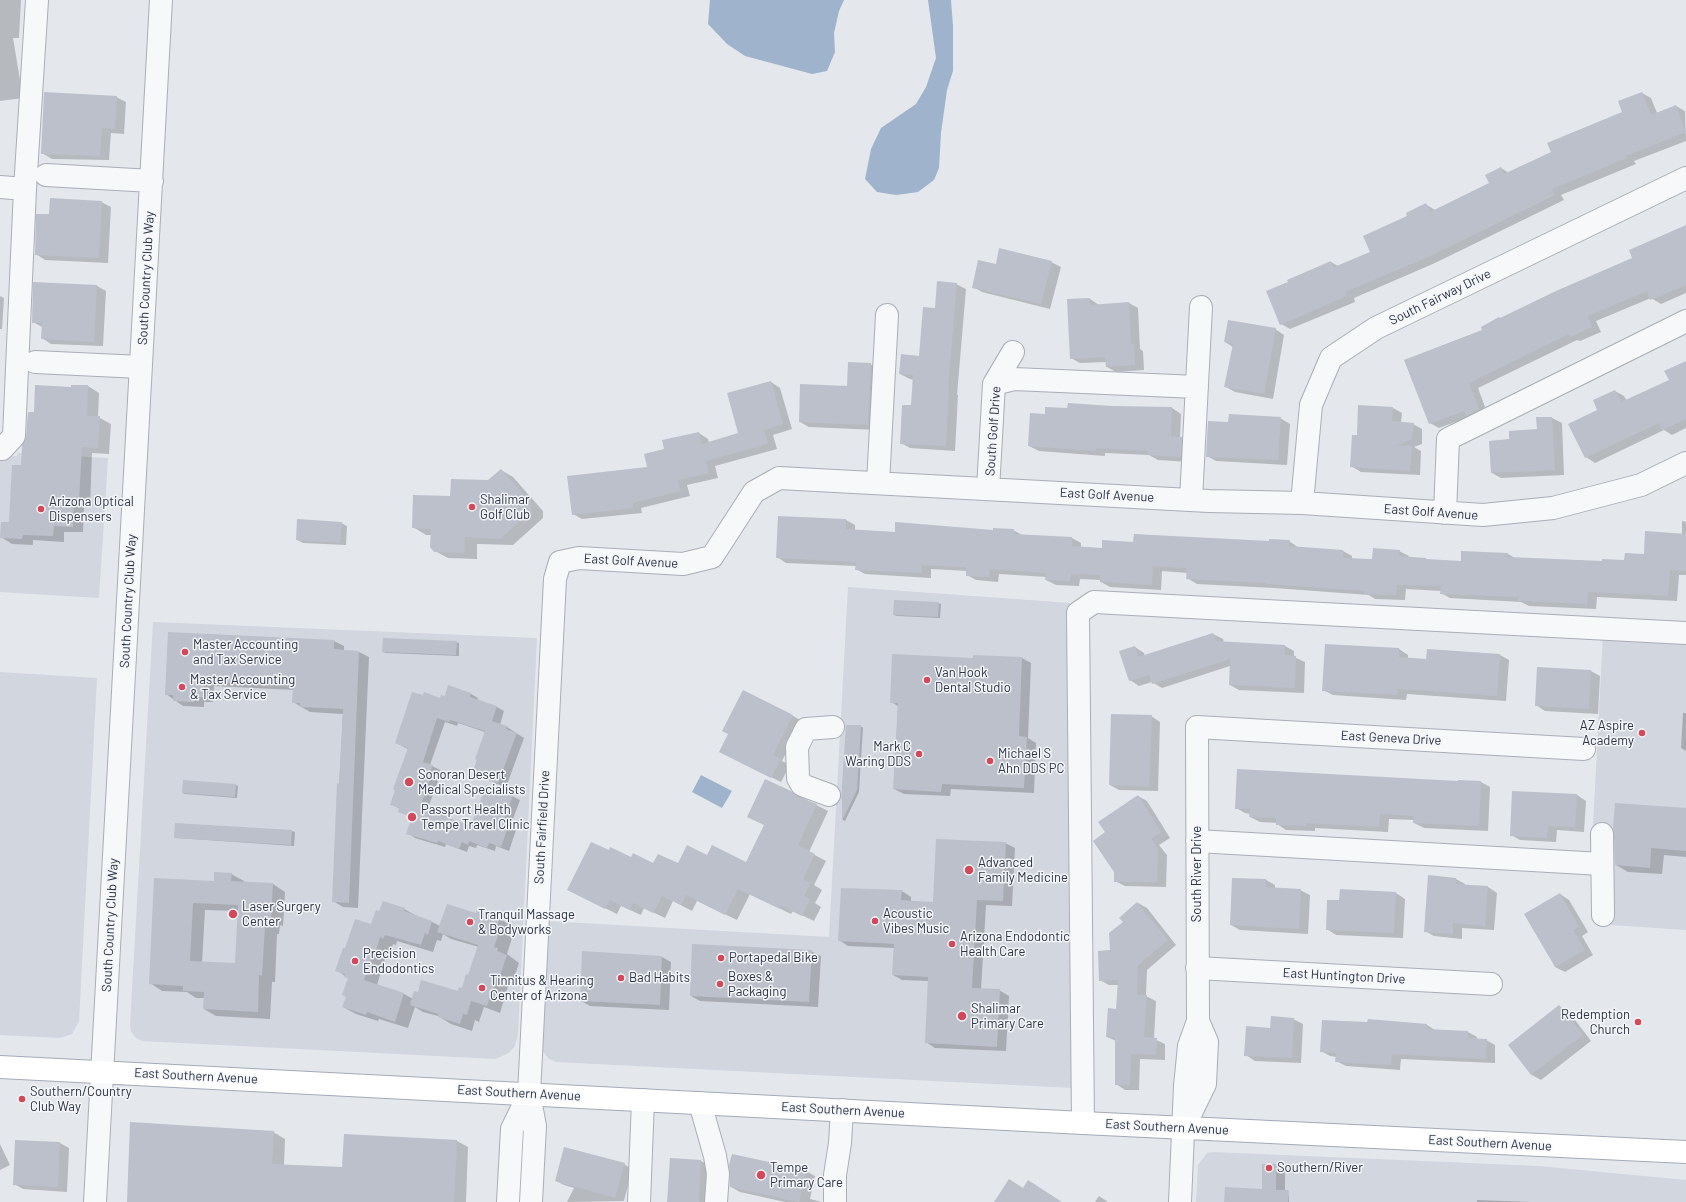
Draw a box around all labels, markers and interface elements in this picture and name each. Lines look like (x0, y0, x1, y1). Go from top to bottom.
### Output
street label: South Country Club Way (135, 211, 157, 345)
street label: South Fairway Drive (1387, 266, 1493, 328)
street label: South Golf Drive (982, 385, 1004, 477)
street label: East Golf Avenue (1059, 485, 1155, 505)
place label: Shalimar Golf Club (480, 492, 530, 523)
place label: Arizona Optical Dispensers (49, 494, 134, 525)
street label: East Golf Avenue (1383, 501, 1479, 523)
marker: Shalimar Golf Club (467, 502, 477, 512)
marker: Arizona Optical Dispensers (36, 504, 46, 514)
street label: South Country Club Way (117, 534, 139, 668)
street label: East Golf Avenue (583, 551, 679, 571)
place label: Master Accounting and Tax Service (193, 637, 298, 668)
marker: Master Accounting and Tax Service (180, 647, 190, 657)
place label: Van Hook Dental Studio (935, 665, 1011, 696)
place label: Master Accounting & Tax Service (190, 672, 295, 703)
marker: Van Hook Dental Studio (922, 675, 932, 685)
marker: Master Accounting & Tax Service (177, 682, 187, 692)
place label: AZ Aspire Academy (1580, 718, 1634, 749)
street label: East Geneva Drive (1340, 728, 1442, 748)
marker: AZ Aspire Academy (1637, 728, 1647, 738)
place label: Mark C Waring DDS (845, 739, 911, 770)
place label: Michael S Ahn DDS PC (998, 746, 1064, 777)
marker: Mark C Waring DDS (914, 749, 924, 759)
marker: Michael S Ahn DDS PC (985, 756, 995, 766)
place label: Sonoran Desert Medical Specialists (418, 767, 525, 798)
street label: South Fairfield Drive (531, 770, 553, 884)
marker: Sonoran Desert Medical Specialists (403, 776, 415, 788)
place label: Passport Health Tempe Travel Clinic (421, 802, 530, 833)
marker: Passport Health Tempe Travel Clinic (406, 811, 418, 823)
street label: South River Drive (1189, 826, 1205, 922)
place label: Advanced Family Medicine (978, 855, 1068, 886)
street label: South Country Club Way (99, 858, 121, 992)
marker: Advanced Family Medicine (963, 864, 975, 876)
place label: Laser Surgery Center (242, 899, 321, 930)
place label: Acoustic Vibes Music (883, 906, 949, 937)
place label: Tranquil Massage & Bodyworks (478, 907, 575, 938)
marker: Laser Surgery Center (227, 908, 239, 920)
marker: Acoustic Vibes Music (870, 916, 880, 926)
marker: Tranquil Massage & Bodyworks (465, 917, 475, 927)
place label: Arizona Endodontic Health Care (960, 929, 1070, 960)
marker: Arizona Endodontic Health Care (947, 939, 957, 949)
place label: Precision Endodontics (363, 946, 434, 977)
place label: Portapedal Bike (729, 950, 818, 966)
marker: Portapedal Bike (716, 953, 726, 963)
marker: Precision Endodontics (350, 956, 360, 966)
street label: East Huntington Drive (1282, 965, 1406, 987)
place label: Boxes & Packaging (728, 969, 786, 1000)
place label: Bad Habits (629, 970, 690, 986)
place label: Tinnitus & Hearing Center of Arizona (490, 973, 594, 1004)
marker: Bad Habits (616, 973, 626, 983)
marker: Boxes & Packaging (715, 979, 725, 989)
marker: Tinnitus & Hearing Center of Arizona (477, 983, 487, 993)
place label: Shalimar Primary Care (971, 1001, 1044, 1032)
place label: Redemption Church (1561, 1007, 1630, 1038)
marker: Shalimar Primary Care (956, 1010, 968, 1022)
marker: Redemption Church (1633, 1017, 1643, 1027)
street label: East Southern Avenue (134, 1065, 258, 1087)
street label: East Southern Avenue (457, 1082, 581, 1104)
place label: Southern/Country Club Way (30, 1084, 132, 1115)
marker: Southern/Country Club Way (17, 1094, 27, 1104)
street label: East Southern Avenue (781, 1099, 905, 1121)
street label: East Southern Avenue (1105, 1116, 1229, 1138)
street label: East Southern Avenue (1428, 1132, 1552, 1154)
place label: Tempe Primary Care (770, 1160, 843, 1191)
place label: Southern/River (1277, 1160, 1363, 1176)
marker: Southern/River (1264, 1163, 1274, 1173)
marker: Tempe Primary Care (755, 1169, 767, 1181)

